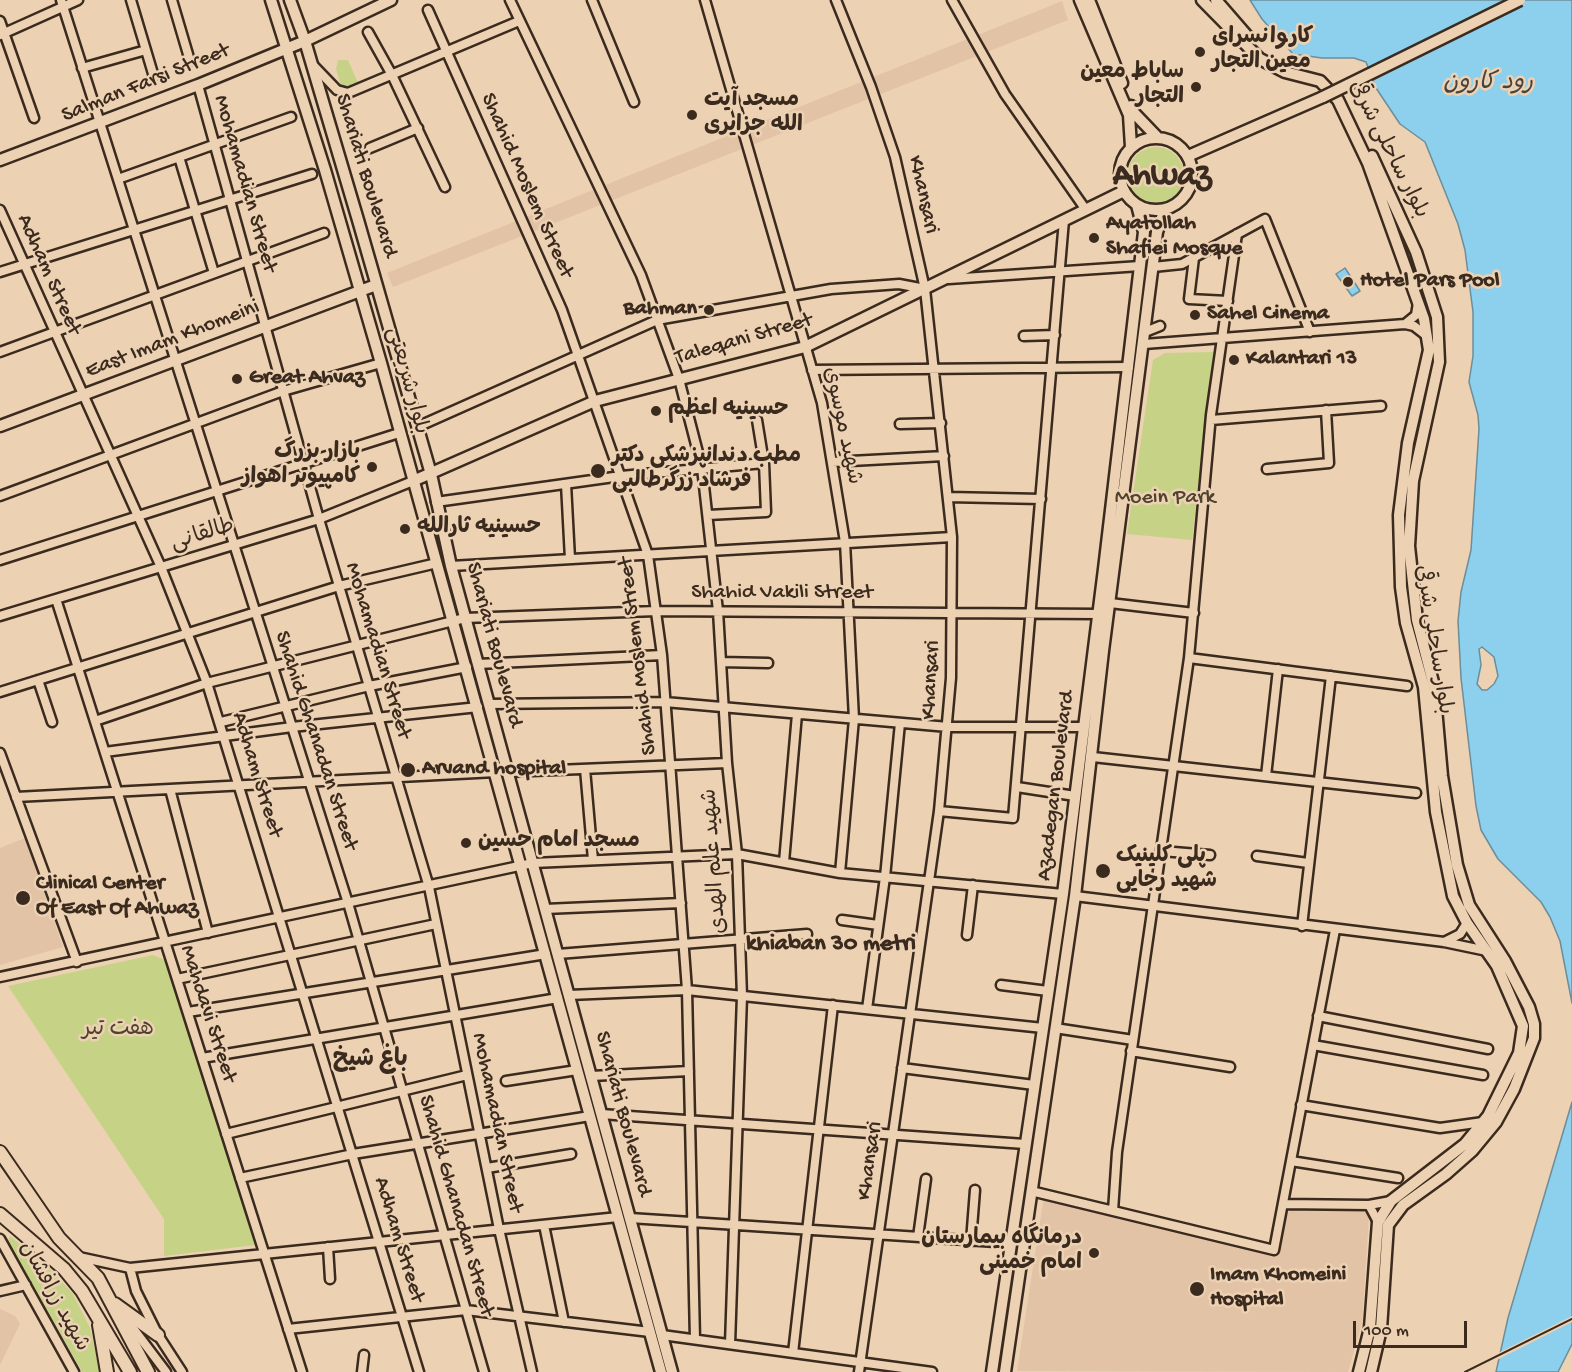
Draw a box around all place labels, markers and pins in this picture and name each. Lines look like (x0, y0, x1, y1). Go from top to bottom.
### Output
place label: کاروانسرای معین التجار (1212, 26, 1313, 78)
marker: کاروانسرای معین التجار (1193, 45, 1207, 59)
place label: ساباط معین التجار (1080, 61, 1184, 112)
marker: ساباط معین التجار (1189, 80, 1203, 94)
place label: مسجد آیت الله جزایری (704, 89, 803, 140)
marker: مسجد آیت الله جزایری (685, 108, 699, 122)
place label: Ayatollah Shafiei Mosque (1106, 212, 1243, 264)
marker: Ayatollah Shafiei Mosque (1087, 231, 1101, 245)
place label: Hotel Pars Pool (1360, 269, 1500, 295)
marker: Hotel Pars Pool (1341, 275, 1355, 289)
place label: Bahman (623, 297, 697, 323)
place label: Sahel Cinema (1207, 302, 1329, 328)
marker: Bahman (702, 303, 716, 317)
marker: Sahel Cinema (1188, 308, 1202, 322)
place label: Kalantari 13 (1246, 347, 1357, 373)
marker: Kalantari 13 (1227, 353, 1241, 367)
place label: Great Ahvaz (249, 366, 365, 392)
marker: Great Ahvaz (230, 372, 244, 386)
place label: حسینیه اعظم (668, 398, 789, 424)
marker: حسینیه اعظم (649, 404, 663, 418)
place label: بازار بزرگ کامپیوتر اهواز (242, 441, 360, 493)
place label: مطب دندانپزشکی دکتر فرشاد زرگرطالبی (612, 445, 801, 496)
marker: بازار بزرگ کامپیوتر اهواز (365, 460, 379, 474)
marker: مطب دندانپزشکی دکتر فرشاد زرگرطالبی (589, 462, 607, 480)
place label: حسینیه ثارالله (417, 516, 541, 542)
marker: حسینیه ثارالله (398, 522, 412, 536)
place label: Arvand hospital (422, 757, 566, 783)
marker: Arvand hospital (399, 761, 417, 779)
place label: مسجد امام حسین (478, 830, 640, 856)
marker: مسجد امام حسین (459, 836, 473, 850)
place label: پلی کلینیک شهید رجایی (1116, 845, 1217, 896)
marker: پلی کلینیک شهید رجایی (1094, 862, 1112, 880)
place label: Clinical Center Of East Of Ahwaz (36, 872, 198, 924)
marker: Clinical Center Of East Of Ahwaz (14, 889, 32, 907)
place label: درمانگاه بیمارستان امام خمینی (921, 1227, 1082, 1278)
marker: درمانگاه بیمارستان امام خمینی (1087, 1246, 1101, 1260)
place label: Imam Khomeini Hospital (1210, 1263, 1346, 1314)
marker: Imam Khomeini Hospital (1188, 1280, 1206, 1298)

